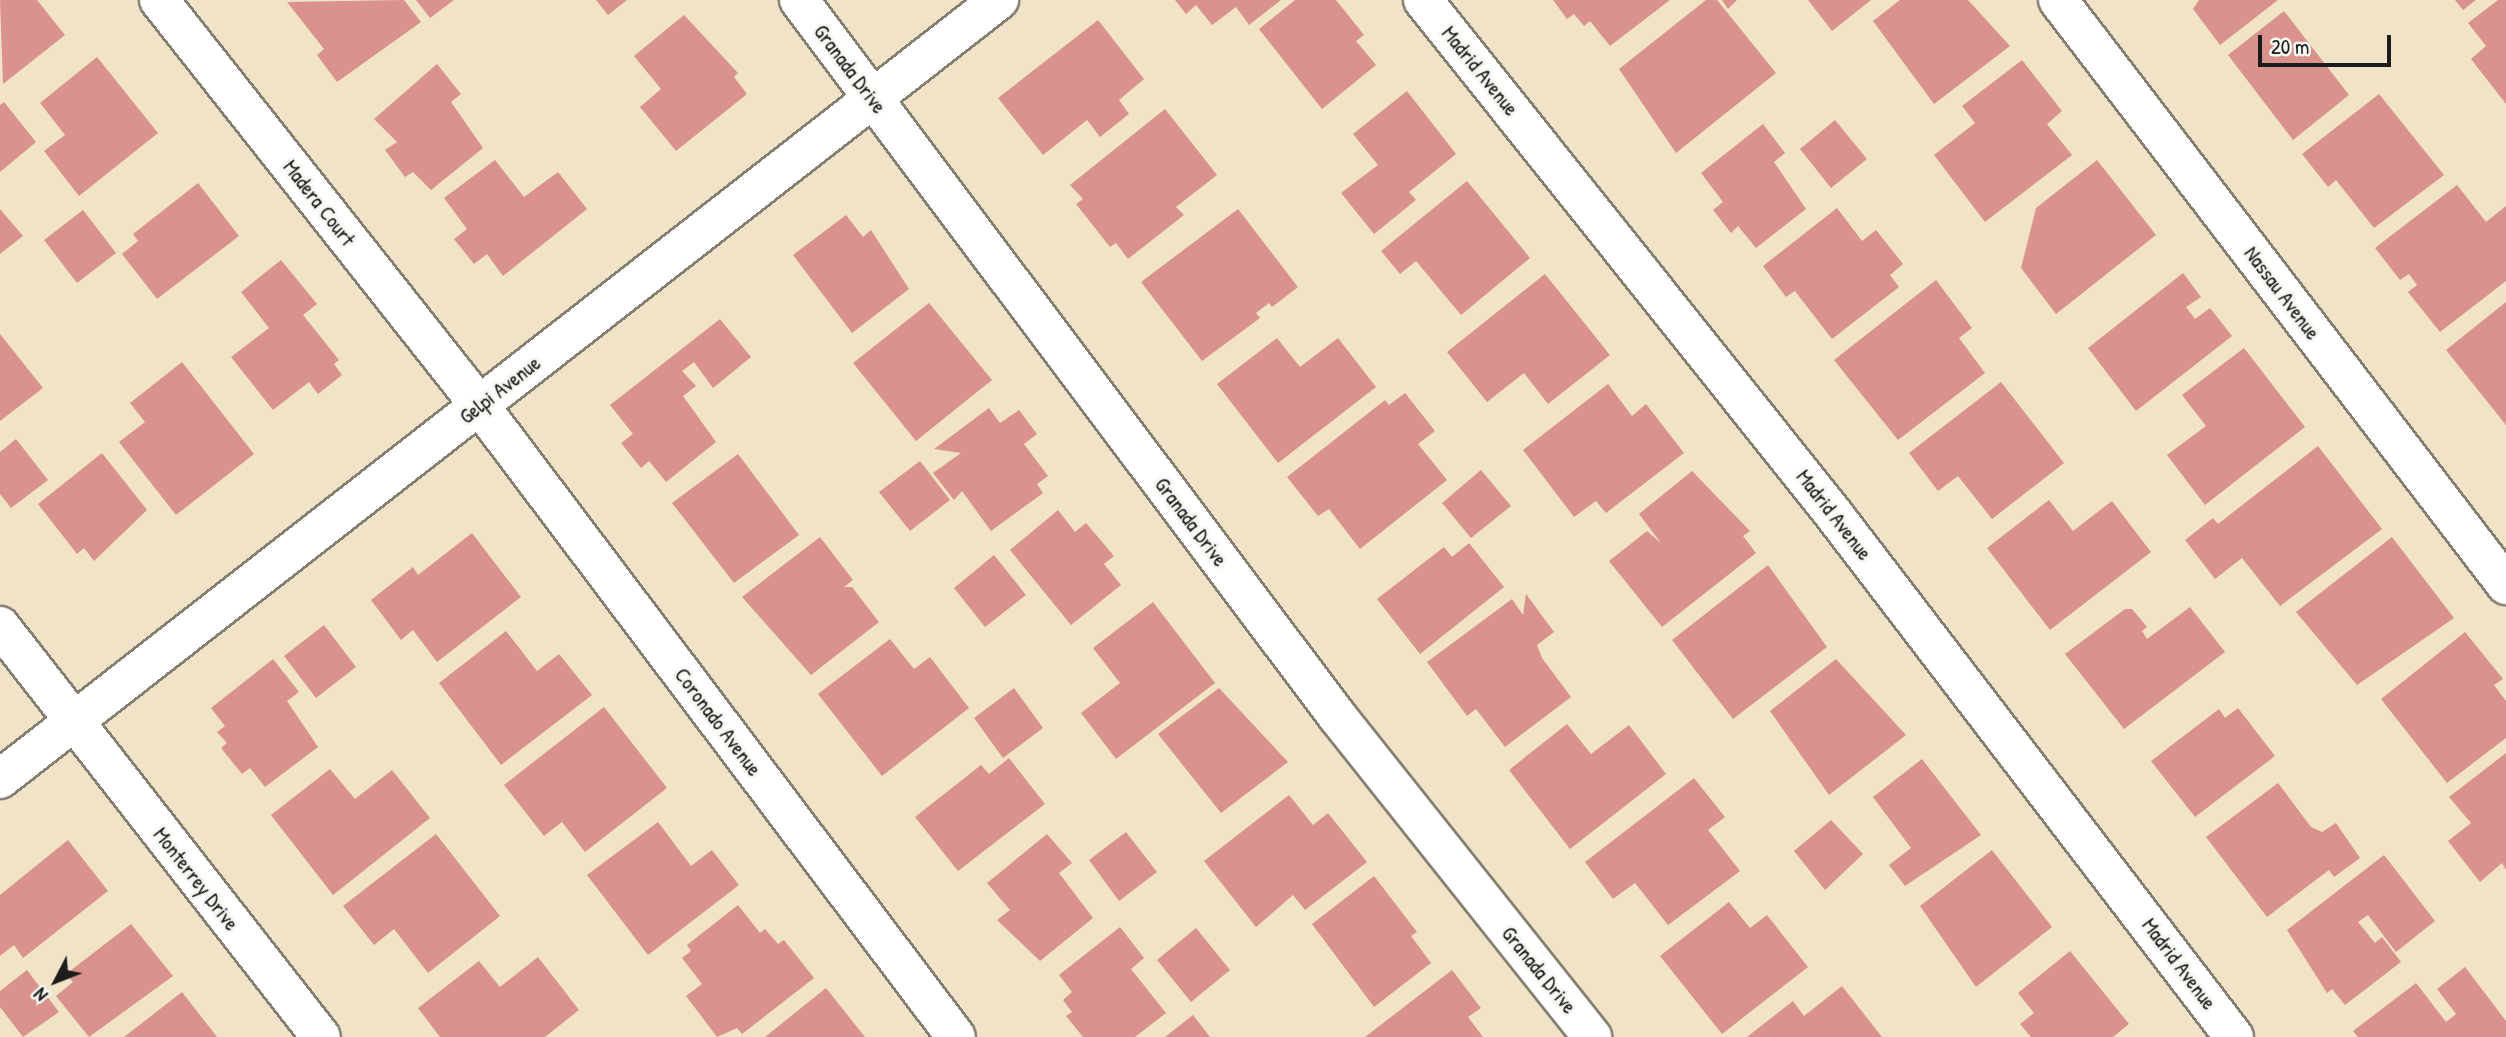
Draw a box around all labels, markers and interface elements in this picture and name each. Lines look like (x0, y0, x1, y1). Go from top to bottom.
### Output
street label: Granada Drive (808, 20, 892, 118)
street label: Madrid Avenue (1436, 21, 1524, 121)
scale bar (2261, 21, 2394, 65)
text: 20 m (2271, 32, 2309, 61)
street label: Madera Court (278, 155, 360, 251)
street label: Nassau Avenue (2239, 241, 2325, 345)
street label: Gelpi Avenue (454, 351, 546, 429)
street label: Madrid Avenue (1791, 465, 1877, 565)
street label: Granada Drive (1149, 473, 1233, 571)
street label: Coronado Avenue (669, 663, 767, 781)
street label: Monterrey Drive (148, 822, 244, 936)
street label: Madrid Avenue (2136, 913, 2222, 1015)
street label: Granada Drive (1496, 921, 1582, 1019)
north arrow (21, 946, 91, 1016)
text: N (27, 983, 53, 1008)

